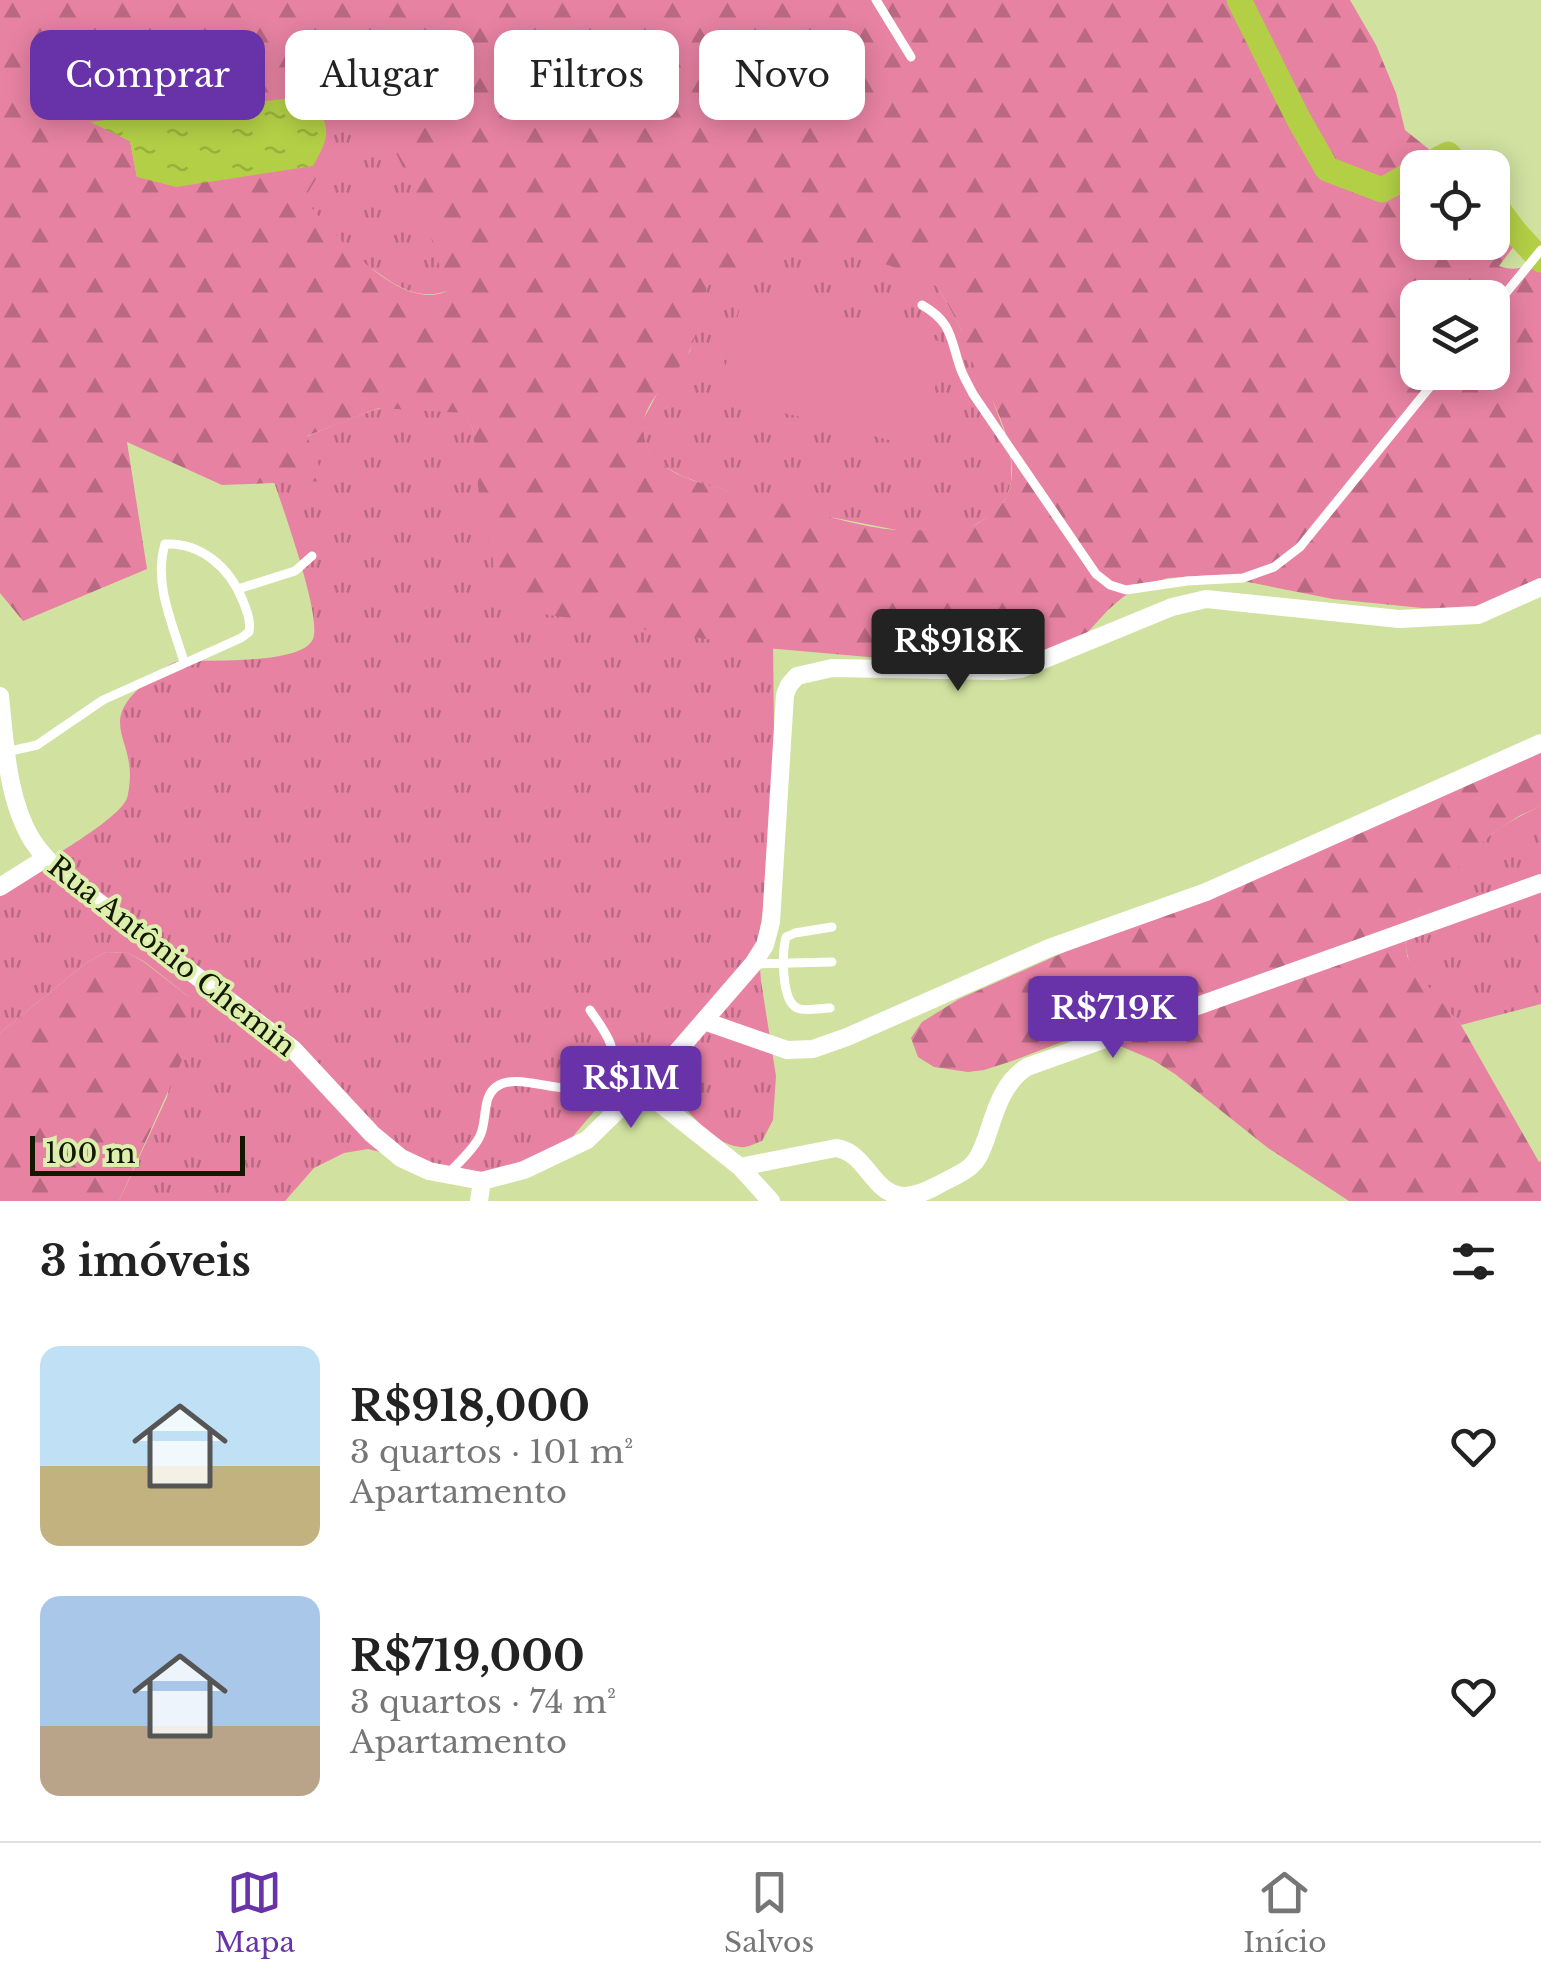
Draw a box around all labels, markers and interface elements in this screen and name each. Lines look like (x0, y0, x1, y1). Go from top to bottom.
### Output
chip: Comprar (30, 30, 265, 120)
chip: Alugar (285, 30, 474, 120)
chip: Filtros (494, 30, 679, 120)
chip: Novo (699, 30, 865, 120)
map controls (1400, 150, 1510, 390)
button: locate (1400, 150, 1510, 260)
button: layers (1400, 280, 1510, 390)
pin: R$918K (877, 609, 1039, 694)
text: R$918K (894, 621, 1022, 661)
street label: Rua Antônio Chemin (41, 849, 302, 1064)
pin: R$719K (1032, 976, 1194, 1061)
text: R$719K (1050, 988, 1176, 1028)
pin: R$1M (572, 1046, 690, 1131)
text: R$1M (582, 1058, 680, 1098)
scale bar (30, 1131, 245, 1176)
text: 100 m (45, 1136, 136, 1171)
icon: filters (1446, 1234, 1501, 1289)
text: 3 imóveis (40, 1235, 251, 1287)
text: R$918,000 (350, 1380, 590, 1432)
icon: home (120, 1386, 240, 1506)
icon: heart (1446, 1419, 1501, 1474)
text: 3 quartos · 101 m² (350, 1432, 633, 1472)
text: Apartamento (350, 1472, 567, 1512)
text: R$719,000 (350, 1630, 585, 1682)
icon: home (120, 1636, 240, 1756)
icon: heart (1446, 1669, 1501, 1724)
text: 3 quartos · 74 m² (350, 1682, 616, 1722)
text: Apartamento (350, 1722, 567, 1762)
tab: Mapa (215, 1865, 295, 1960)
tab: Salvos (724, 1865, 814, 1960)
tab: Início (1243, 1865, 1326, 1960)

